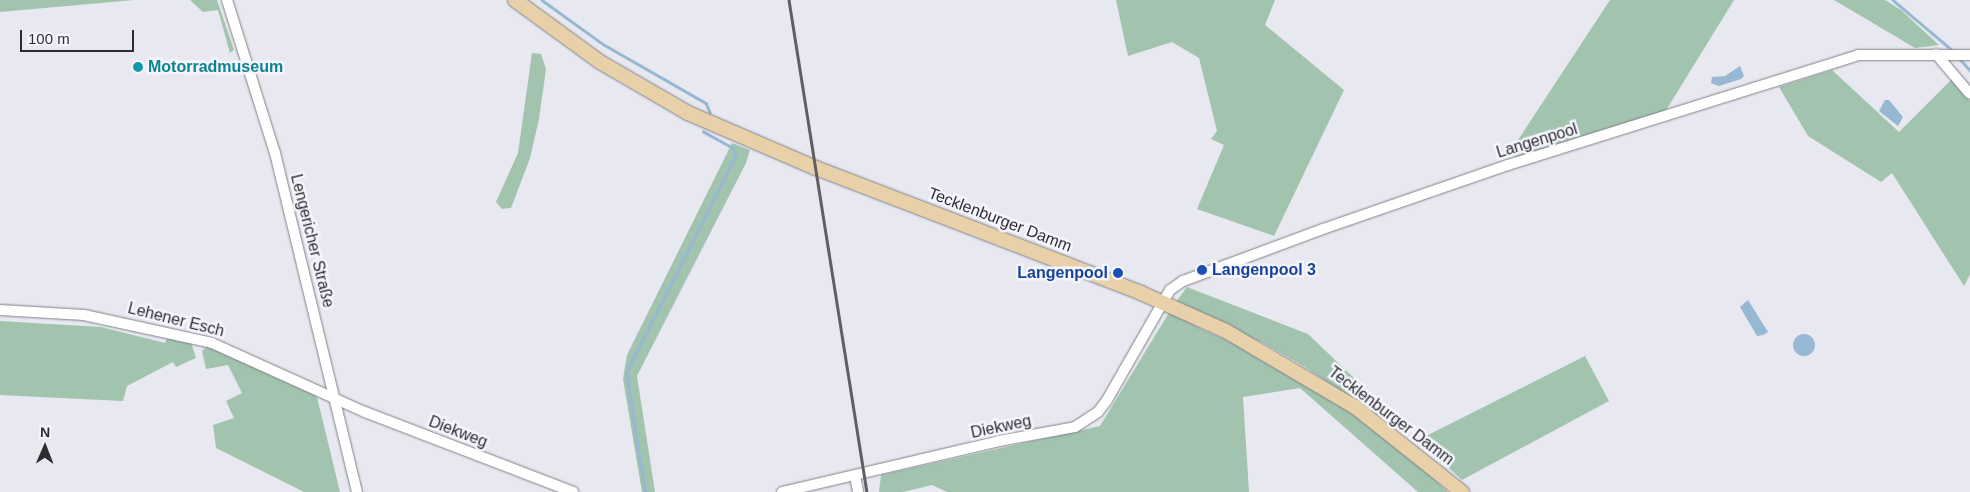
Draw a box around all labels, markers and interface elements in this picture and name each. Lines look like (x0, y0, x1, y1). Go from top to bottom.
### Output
scale bar (22, 20, 136, 52)
text: 100 m (28, 30, 70, 47)
place label: Motorradmuseum (148, 57, 283, 77)
marker: Motorradmuseum (132, 61, 144, 73)
street label: Langenpool (1494, 120, 1580, 162)
street label: Lengericher Straße (286, 172, 338, 310)
street label: Tecklenburger Damm (926, 184, 1074, 256)
place label: Langenpool 3 (1212, 260, 1316, 280)
place label: Langenpool (1017, 263, 1108, 283)
marker: Langenpool 3 (1196, 264, 1208, 276)
marker: Langenpool (1112, 267, 1124, 279)
street label: Lehener Esch (126, 299, 226, 341)
street label: Tecklenburger Damm (1325, 363, 1457, 469)
street label: Diekweg (969, 411, 1033, 443)
street label: Diekweg (426, 412, 490, 452)
north arrow (20, 422, 70, 472)
text: N (40, 424, 50, 440)

